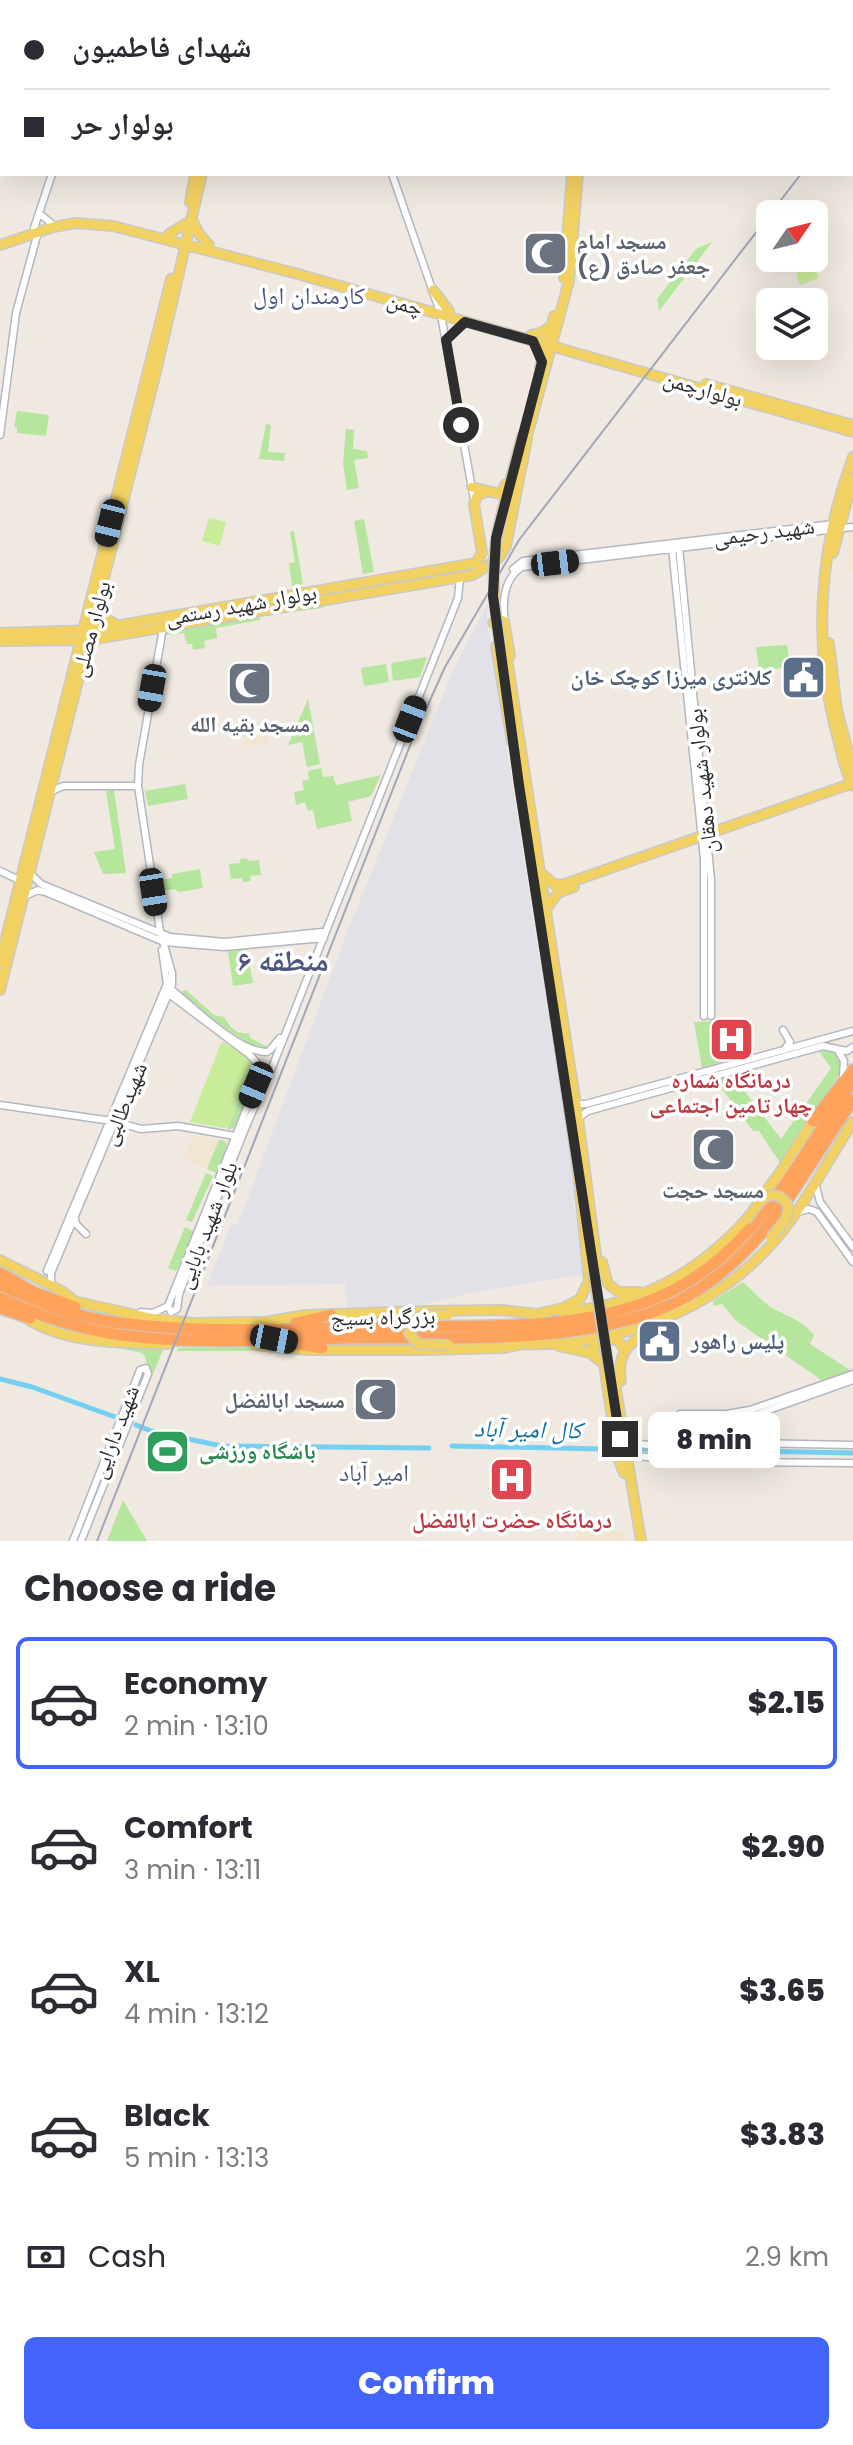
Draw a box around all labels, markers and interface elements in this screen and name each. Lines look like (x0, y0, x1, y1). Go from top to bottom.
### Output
text: شهدای فاطمیون (72, 25, 252, 68)
text: بولوار حر (72, 102, 174, 145)
north arrow (756, 200, 828, 272)
map controls (756, 200, 828, 360)
place label: مسجد امام جعفر صادق (ع) (577, 226, 710, 282)
mosque icon: مسجد امام جعفر صادق (ع) (522, 230, 570, 278)
district label: کارمندان اول (253, 279, 365, 312)
street label: چمن (383, 284, 427, 324)
button: layers (756, 288, 828, 360)
street label: بولوارچمن (660, 363, 746, 415)
route start (443, 407, 479, 443)
car (93, 497, 127, 549)
street label: شهید رحیمی (712, 510, 816, 554)
car (530, 548, 580, 578)
street label: بولوار شهید رستمی (163, 576, 319, 634)
street label: بولوار مصلی (63, 577, 119, 681)
public building icon: کلانتری میرزا کوچک خان (779, 653, 827, 701)
mosque icon: مسجد بقیه الله (226, 659, 274, 707)
car (136, 662, 168, 714)
place label: کلانتری میرزا کوچک خان (571, 662, 772, 693)
car (390, 692, 430, 746)
street label: بولوار شهید دهقان (679, 707, 725, 855)
place label: مسجد بقیه الله (190, 709, 310, 740)
car (137, 866, 169, 918)
district label: منطقه ۶ (237, 939, 329, 982)
hospital icon: درمانگاه شماره چهار تامین اجتماعی (707, 1015, 755, 1063)
street label: شهیدطالبی (93, 1058, 155, 1150)
car (236, 1058, 276, 1112)
place label: درمانگاه شماره چهار تامین اجتماعی (650, 1065, 812, 1121)
mosque icon: مسجد حجت (689, 1125, 737, 1173)
street label: بلوار شهید بابایی (168, 1157, 246, 1293)
place label: مسجد حجت (662, 1175, 764, 1206)
street label: بزرگراه بسیج (330, 1301, 436, 1333)
public building icon: پلیس راهور (636, 1317, 684, 1365)
car (248, 1323, 300, 1355)
place label: پلیس راهور (690, 1326, 784, 1357)
mosque icon: مسجد ابالفضل (352, 1376, 400, 1424)
street label: شهید دارایی (83, 1381, 147, 1483)
place label: مسجد ابالفضل (225, 1385, 345, 1416)
callout: 8 min (648, 1411, 780, 1467)
water label: کال امیر آباد (474, 1412, 586, 1447)
route end (602, 1421, 638, 1457)
text: 8 min (676, 1422, 752, 1458)
sports icon: باشگاه ورزشی (144, 1427, 192, 1475)
place label: باشگاه ورزشی (199, 1436, 316, 1467)
hospital icon: درمانگاه حضرت ابالفضل (488, 1455, 536, 1503)
district label: امیر آباد (339, 1456, 409, 1489)
place label: درمانگاه حضرت ابالفضل (412, 1505, 612, 1536)
text: Choose a ride (24, 1563, 276, 1614)
text: Economy (124, 1662, 268, 1705)
icon: car (28, 1667, 100, 1739)
text: $2.15 (748, 1681, 825, 1724)
text: 2 min · 13:10 (124, 1708, 269, 1744)
text: Comfort (124, 1806, 253, 1849)
icon: car (28, 1811, 100, 1883)
text: $2.90 (741, 1825, 825, 1868)
text: 3 min · 13:11 (124, 1852, 261, 1888)
text: XL (124, 1950, 160, 1993)
icon: car (28, 1955, 100, 2027)
text: $3.65 (739, 1969, 825, 2012)
text: 4 min · 13:12 (124, 1996, 269, 2032)
text: Black (124, 2094, 210, 2137)
icon: car (28, 2099, 100, 2171)
text: $3.83 (740, 2113, 825, 2156)
text: 5 min · 13:13 (124, 2140, 269, 2176)
icon: cash (24, 2235, 68, 2279)
text: Cash (88, 2235, 166, 2278)
text: 2.9 km (745, 2239, 829, 2275)
button: Confirm (24, 2337, 829, 2429)

